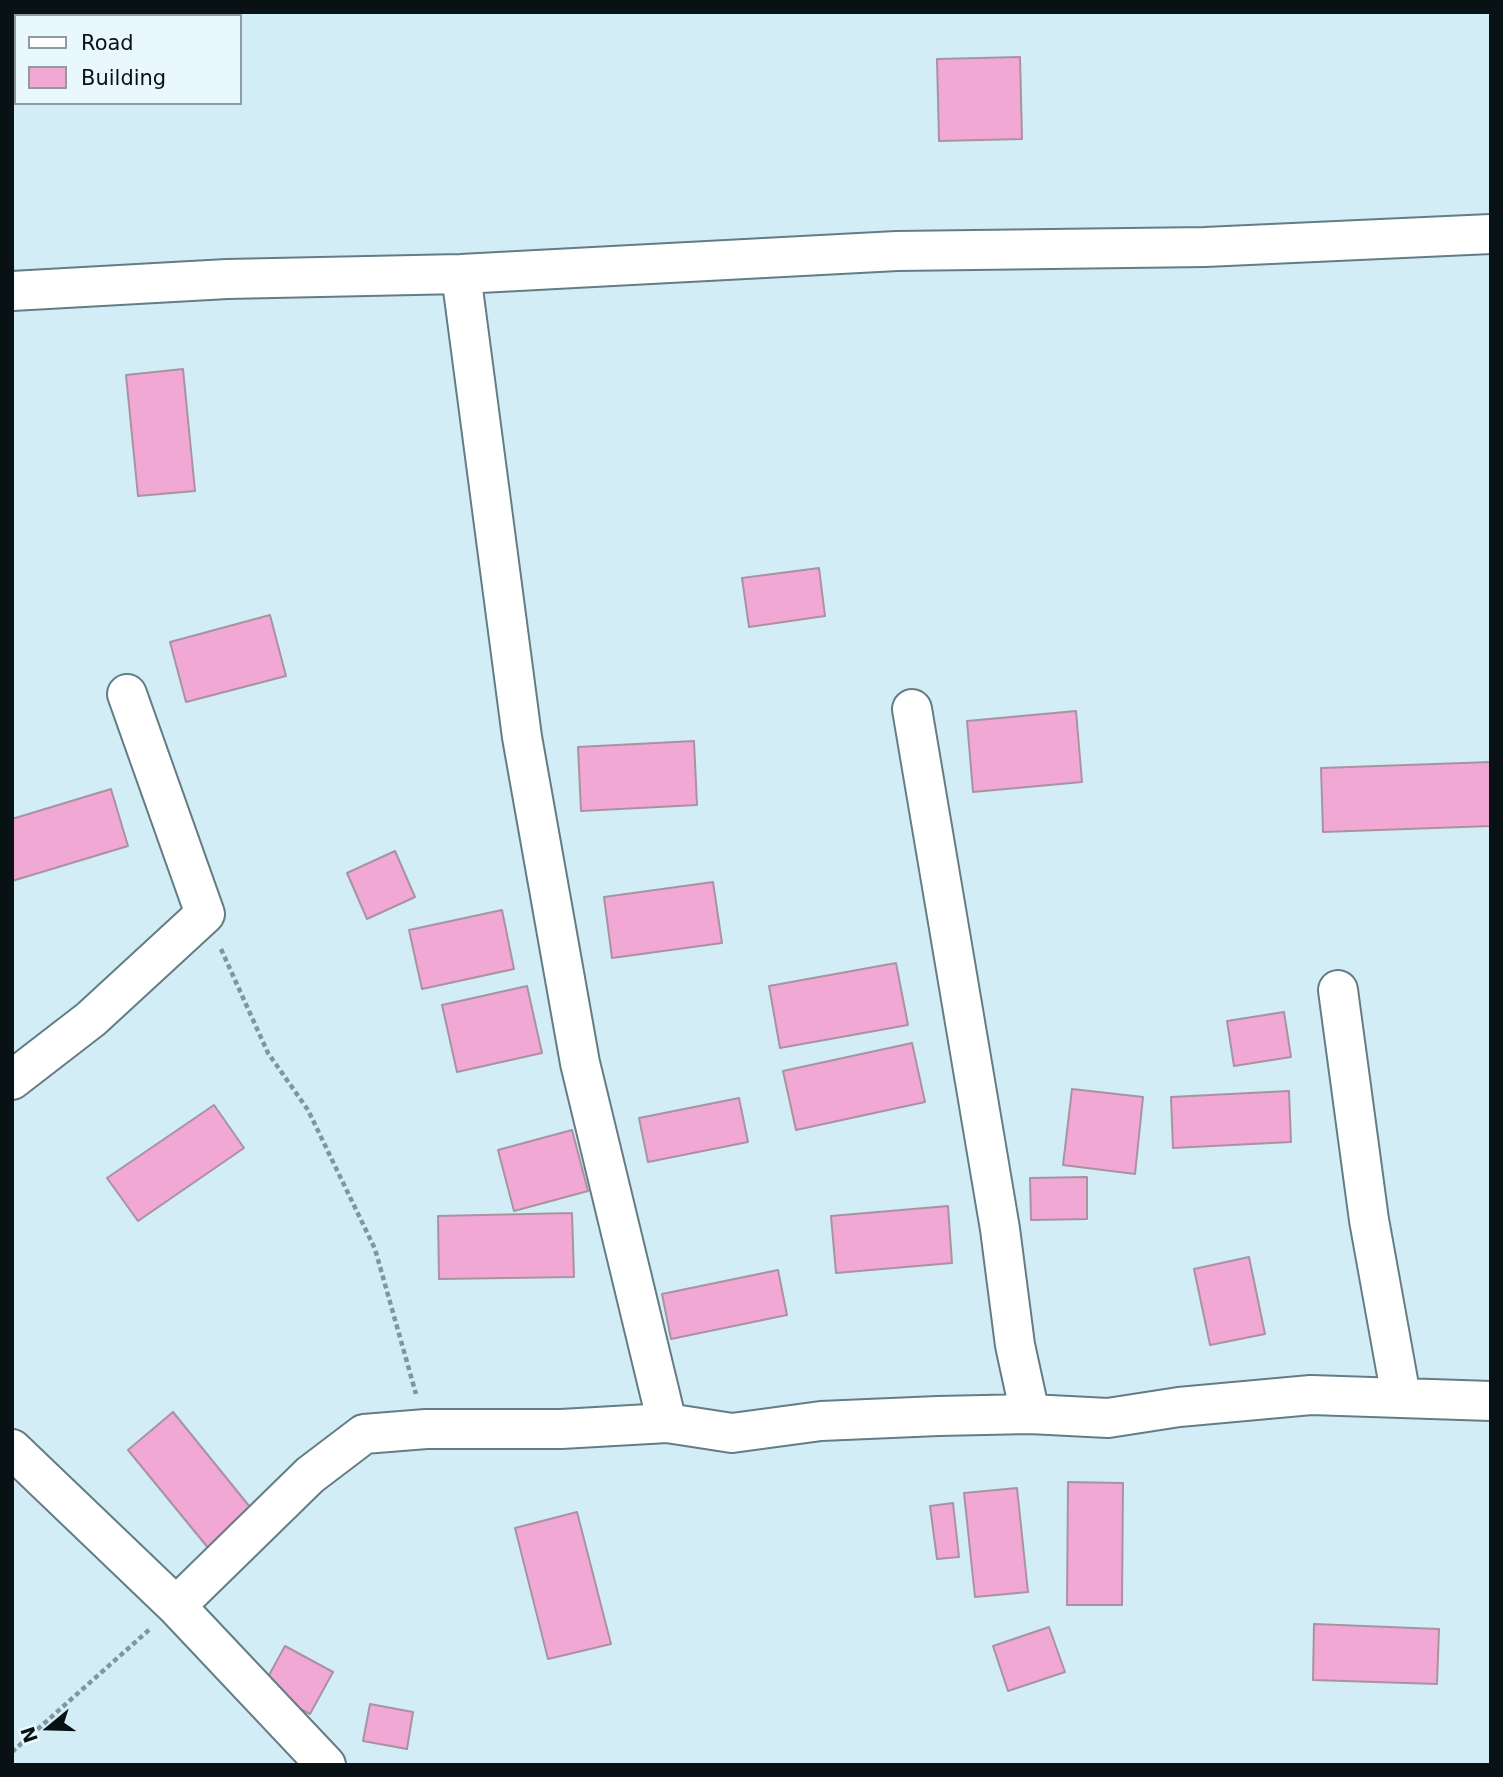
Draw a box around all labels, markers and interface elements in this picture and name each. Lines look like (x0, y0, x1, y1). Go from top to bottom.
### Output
legend (14, 14, 242, 105)
text: Road (81, 31, 134, 55)
text: Building (81, 66, 166, 90)
north arrow (14, 1693, 84, 1763)
text: N (16, 1724, 42, 1746)

